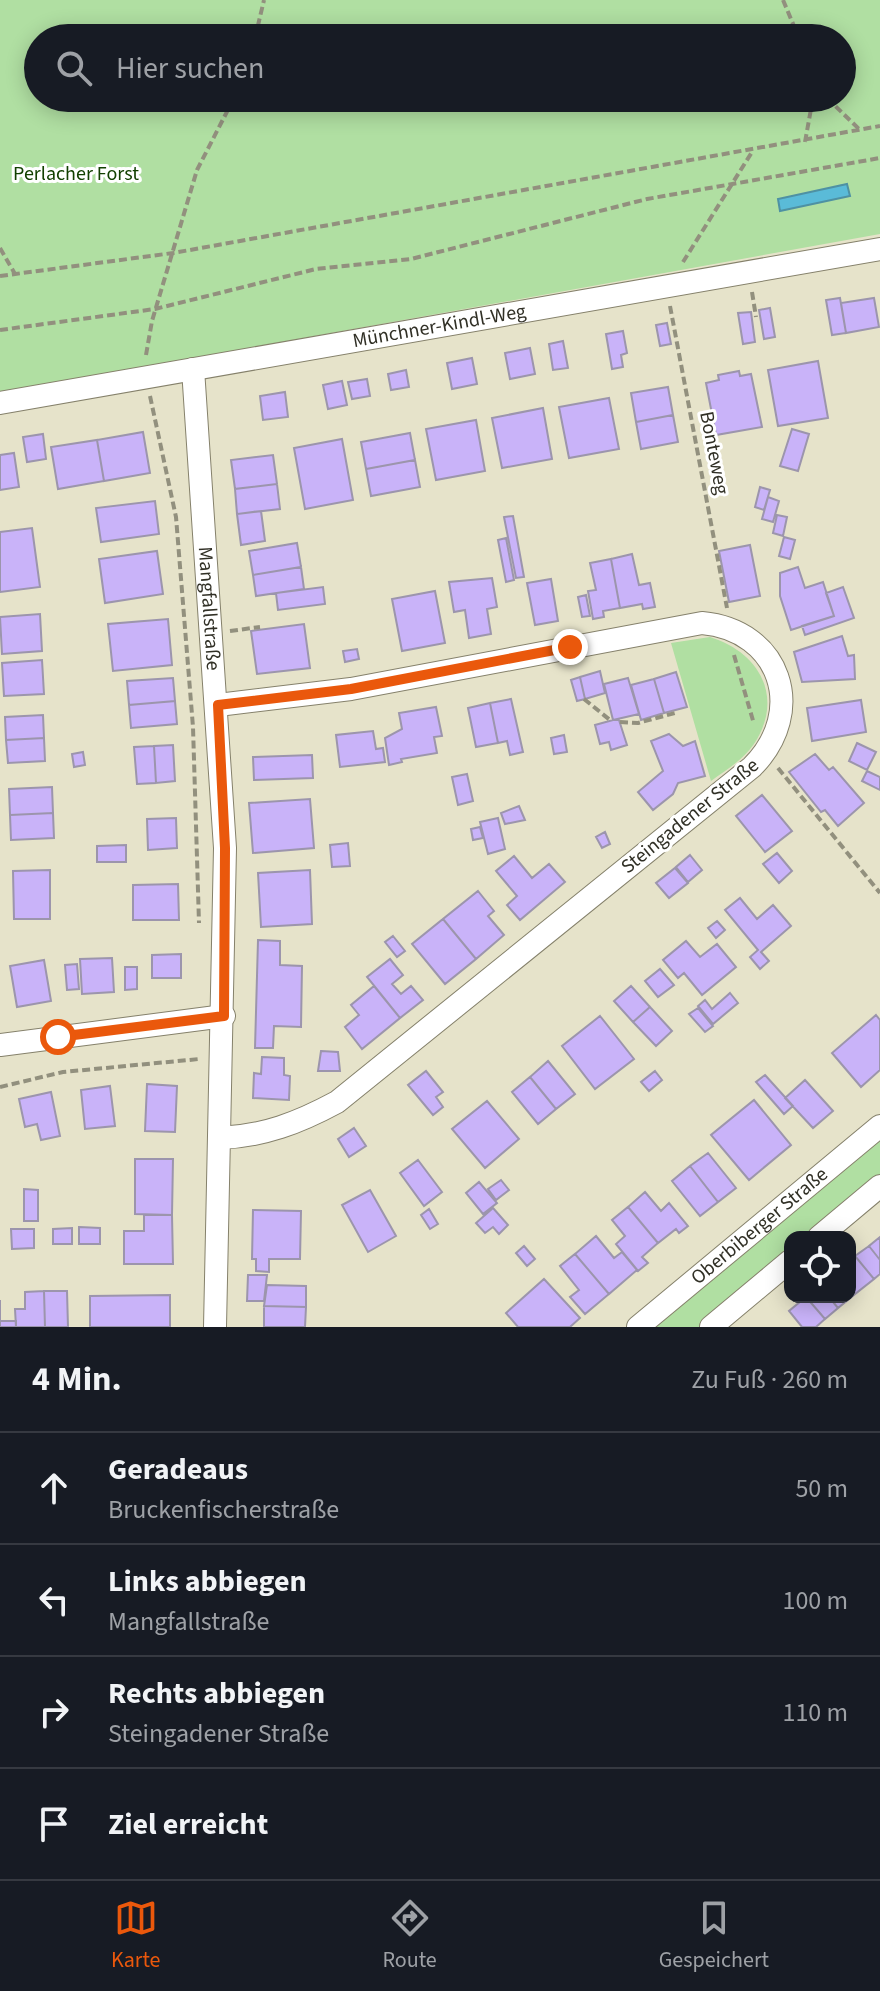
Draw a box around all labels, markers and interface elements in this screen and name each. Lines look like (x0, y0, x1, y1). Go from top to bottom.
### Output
search box (24, 24, 856, 112)
icon: search (52, 46, 96, 90)
text: Hier suchen (116, 47, 264, 90)
park label: Perlacher Forst (13, 160, 139, 188)
street label: Münchner-Kindl-Weg (351, 297, 528, 355)
street label: Bonteweg (692, 409, 736, 497)
street label: Mangfallstraße (191, 546, 227, 671)
route end (552, 629, 588, 665)
street label: Steingadener Straße (615, 752, 765, 880)
route start (40, 1019, 76, 1055)
street label: Oberbiberger Straße (685, 1161, 834, 1291)
map controls (784, 1231, 856, 1303)
button: locate (784, 1231, 856, 1303)
text: 4 Min. (32, 1355, 122, 1404)
text: Zu Fuß · 260 m (691, 1361, 848, 1398)
text: Geradeaus (108, 1448, 248, 1491)
icon: ahead (32, 1466, 76, 1510)
text: 50 m (795, 1470, 848, 1507)
text: Bruckenfischerstraße (108, 1491, 339, 1528)
text: Links abbiegen (108, 1560, 307, 1603)
icon: left (32, 1578, 76, 1622)
text: 100 m (782, 1582, 848, 1619)
text: Mangfallstraße (108, 1603, 269, 1640)
text: Rechts abbiegen (108, 1672, 325, 1715)
icon: right (32, 1690, 76, 1734)
text: 110 m (782, 1694, 848, 1731)
text: Steingadener Straße (108, 1715, 329, 1752)
icon: arrive (32, 1802, 76, 1846)
text: Ziel erreicht (108, 1803, 268, 1846)
tab: Karte (111, 1896, 161, 1976)
tab: Route (383, 1896, 437, 1976)
tab: Gespeichert (659, 1896, 769, 1976)

